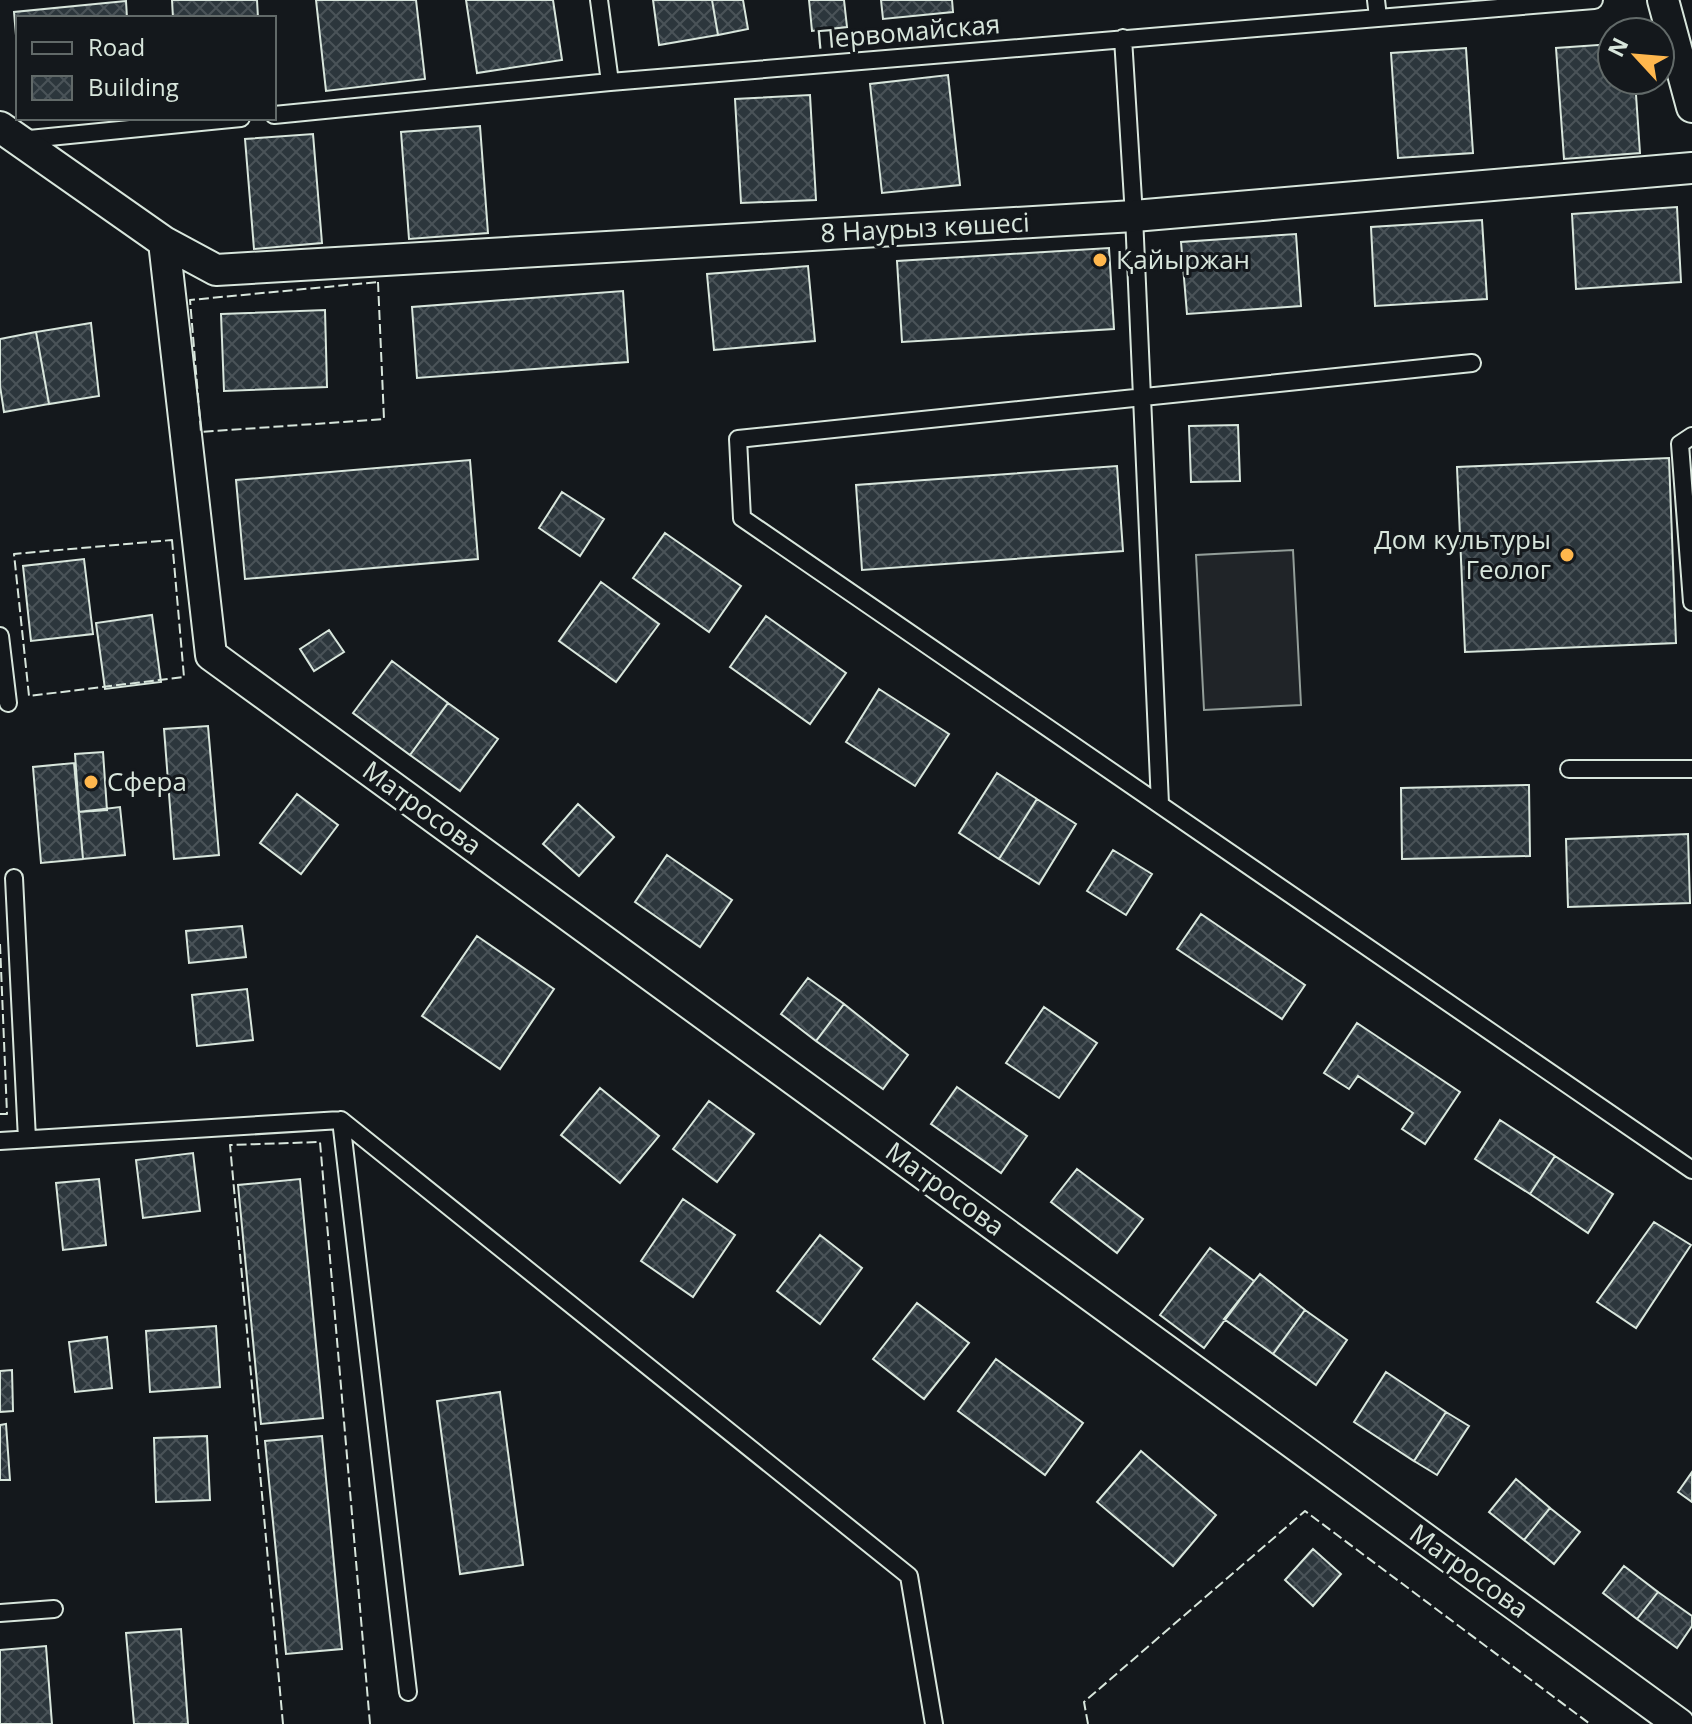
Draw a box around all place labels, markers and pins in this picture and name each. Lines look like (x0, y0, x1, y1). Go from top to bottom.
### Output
place label: Қайыржан (1116, 241, 1250, 277)
marker: Қайыржан (1091, 251, 1109, 269)
place label: Дом культуры Геолог (1374, 521, 1551, 587)
marker: Дом культуры Геолог (1558, 546, 1576, 564)
place label: Сфера (107, 763, 187, 799)
marker: Сфера (82, 773, 100, 791)

